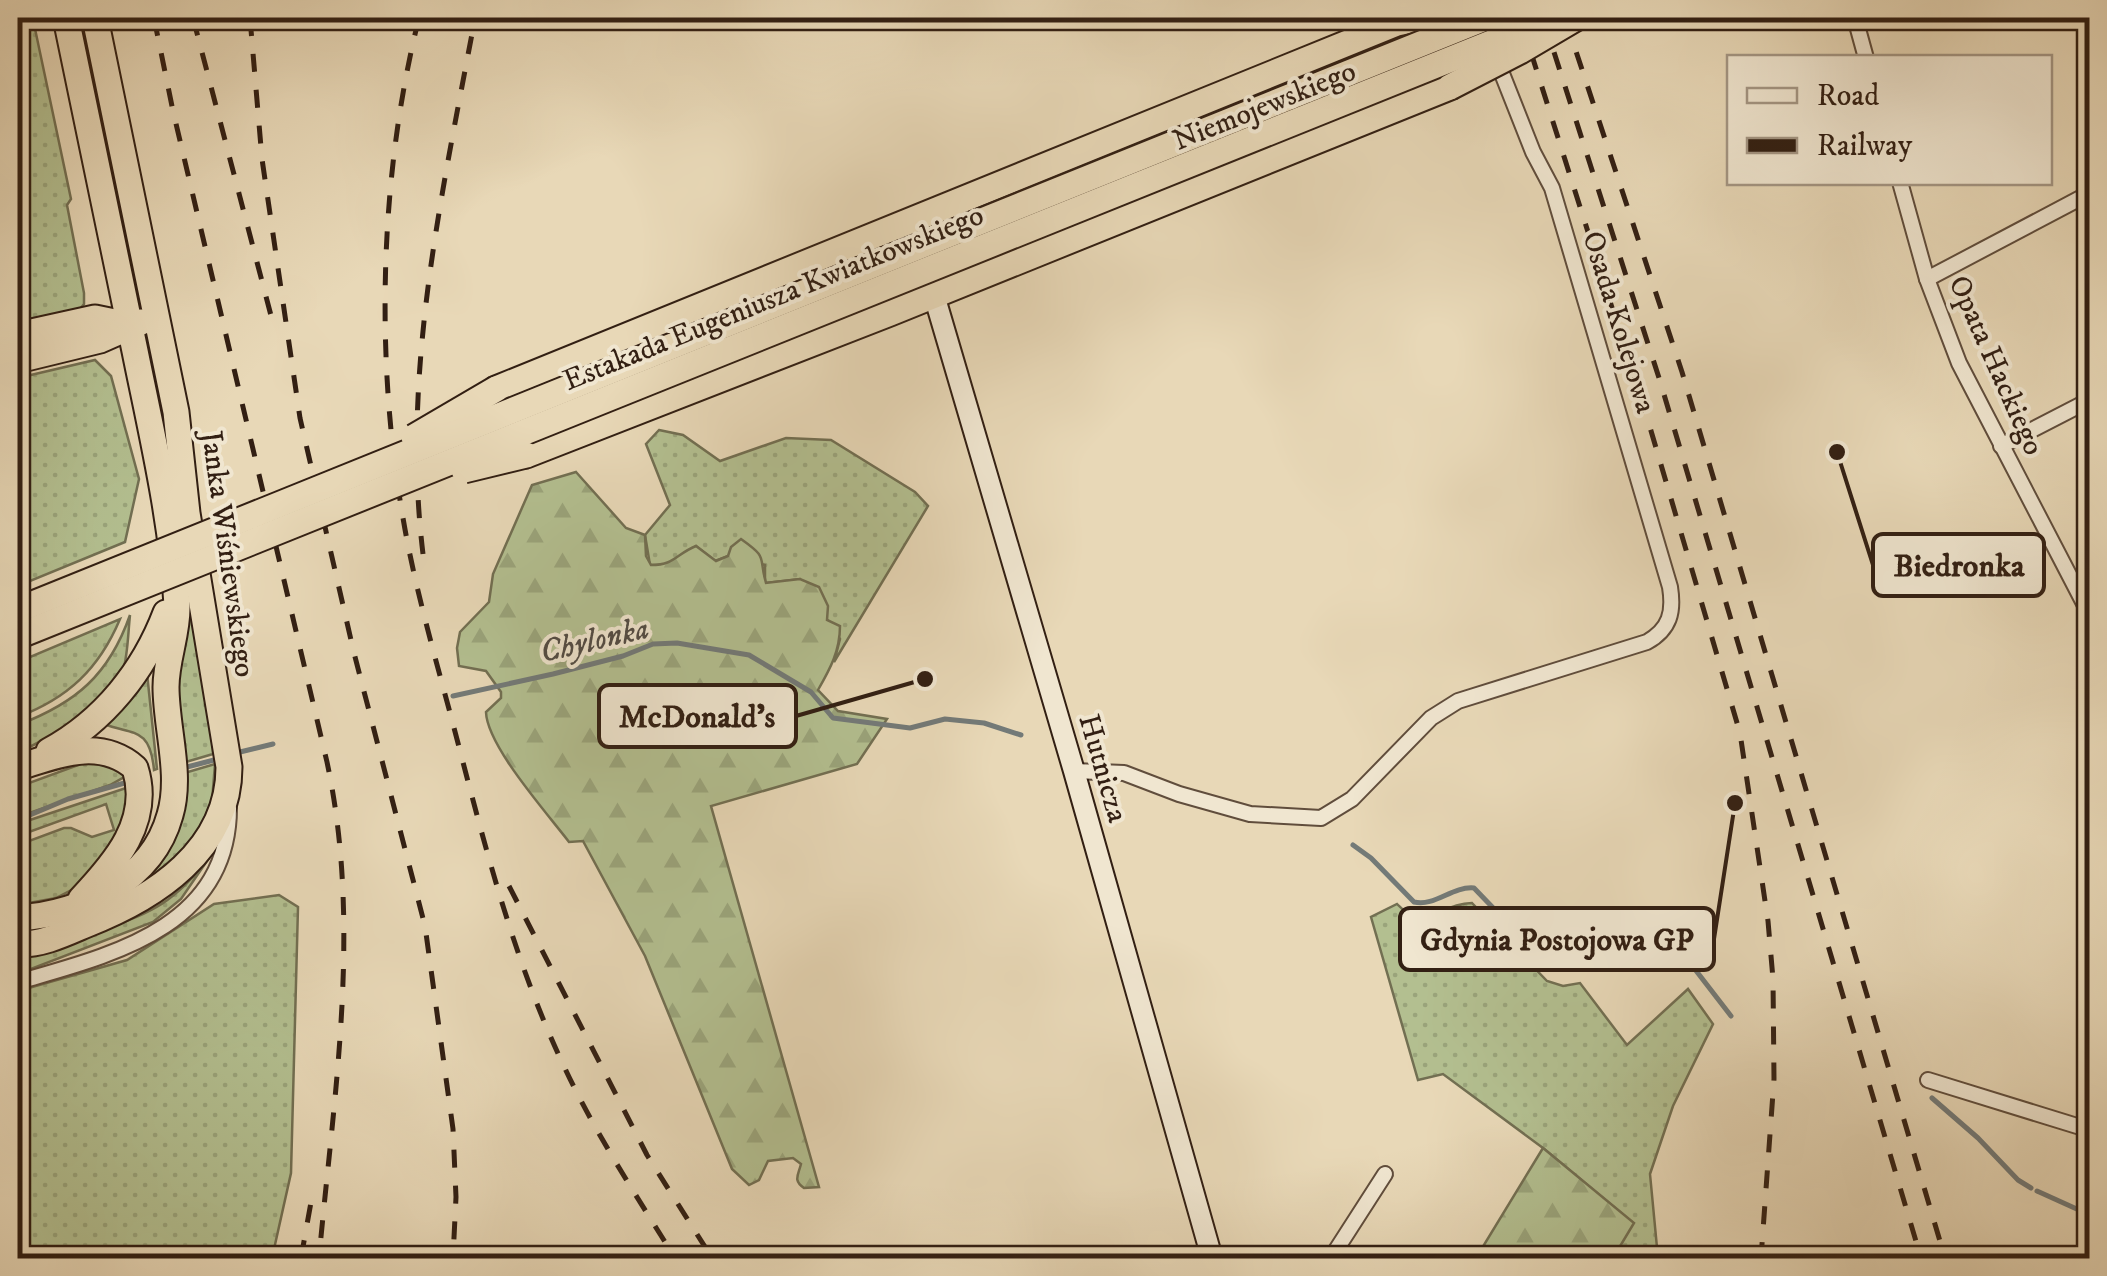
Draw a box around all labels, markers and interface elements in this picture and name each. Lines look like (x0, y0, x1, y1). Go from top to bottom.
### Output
street label: Niemojewskiego (1168, 53, 1361, 160)
legend (1727, 55, 2052, 185)
text: Road (1817, 78, 1879, 115)
text: Railway (1817, 128, 1913, 165)
street label: Estakada Eugeniusza Kwiatkowskiego (558, 197, 989, 400)
street label: Osada Kolejowa (1573, 227, 1664, 418)
street label: Opata Hackiego (1939, 270, 2052, 461)
street label: Janka Wiśniewskiego (192, 426, 263, 680)
callout: Biedronka (1873, 534, 2044, 596)
text: Biedronka (1893, 547, 2025, 587)
water label: Chylonka (536, 609, 653, 673)
callout: McDonald's (599, 685, 796, 747)
text: McDonald's (619, 698, 775, 738)
street label: Hutnicza (1069, 710, 1136, 827)
callout: Gdynia Postojowa GP (1400, 908, 1714, 970)
text: Gdynia Postojowa GP (1420, 921, 1694, 961)

